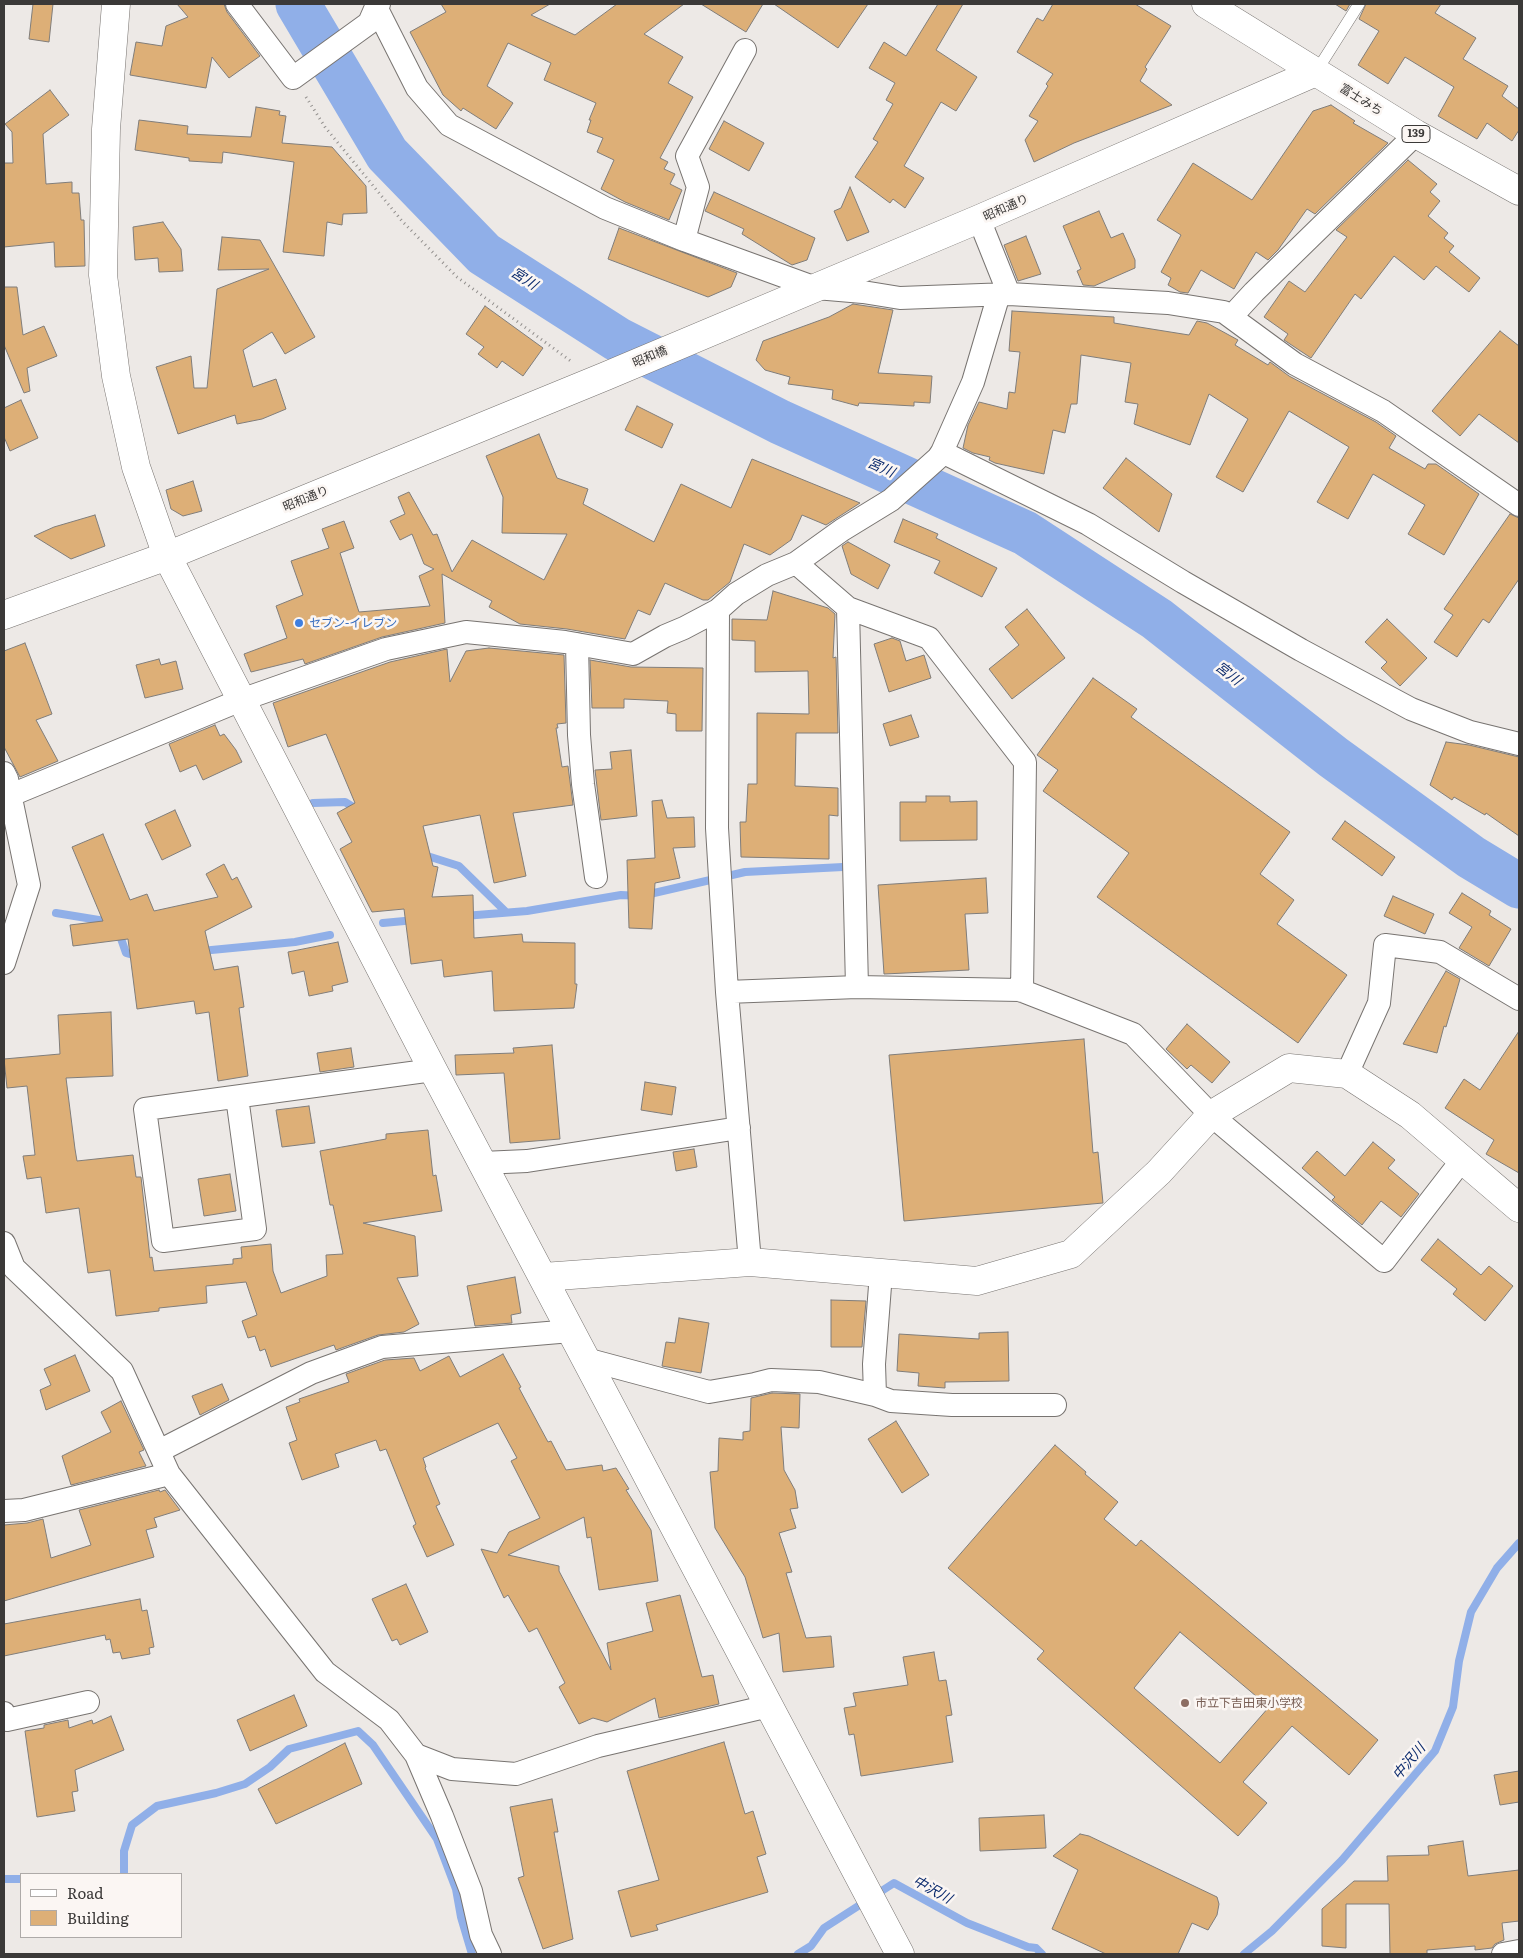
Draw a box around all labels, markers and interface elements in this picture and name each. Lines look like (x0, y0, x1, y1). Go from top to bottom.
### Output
street label: 富士みち (1337, 81, 1385, 119)
road number: 139 (1402, 126, 1430, 142)
street label: 昭和通り (981, 192, 1031, 224)
water label: 宮川 (508, 264, 540, 294)
street label: 昭和橋 (631, 343, 669, 371)
water label: 宮川 (865, 455, 897, 481)
street label: 昭和通り (281, 483, 331, 515)
place label: セブン-イレブン (309, 616, 397, 630)
marker: セブン-イレブン (293, 617, 305, 629)
water label: 宮川 (1212, 659, 1244, 689)
place label: 市立下吉田東小学校 (1195, 1696, 1303, 1710)
marker: 市立下吉田東小学校 (1179, 1697, 1191, 1709)
water label: 中沢川 (1389, 1741, 1429, 1783)
water label: 中沢川 (910, 1872, 954, 1908)
legend (20, 1873, 182, 1938)
text: Road (67, 1881, 103, 1904)
text: Building (67, 1906, 129, 1929)

